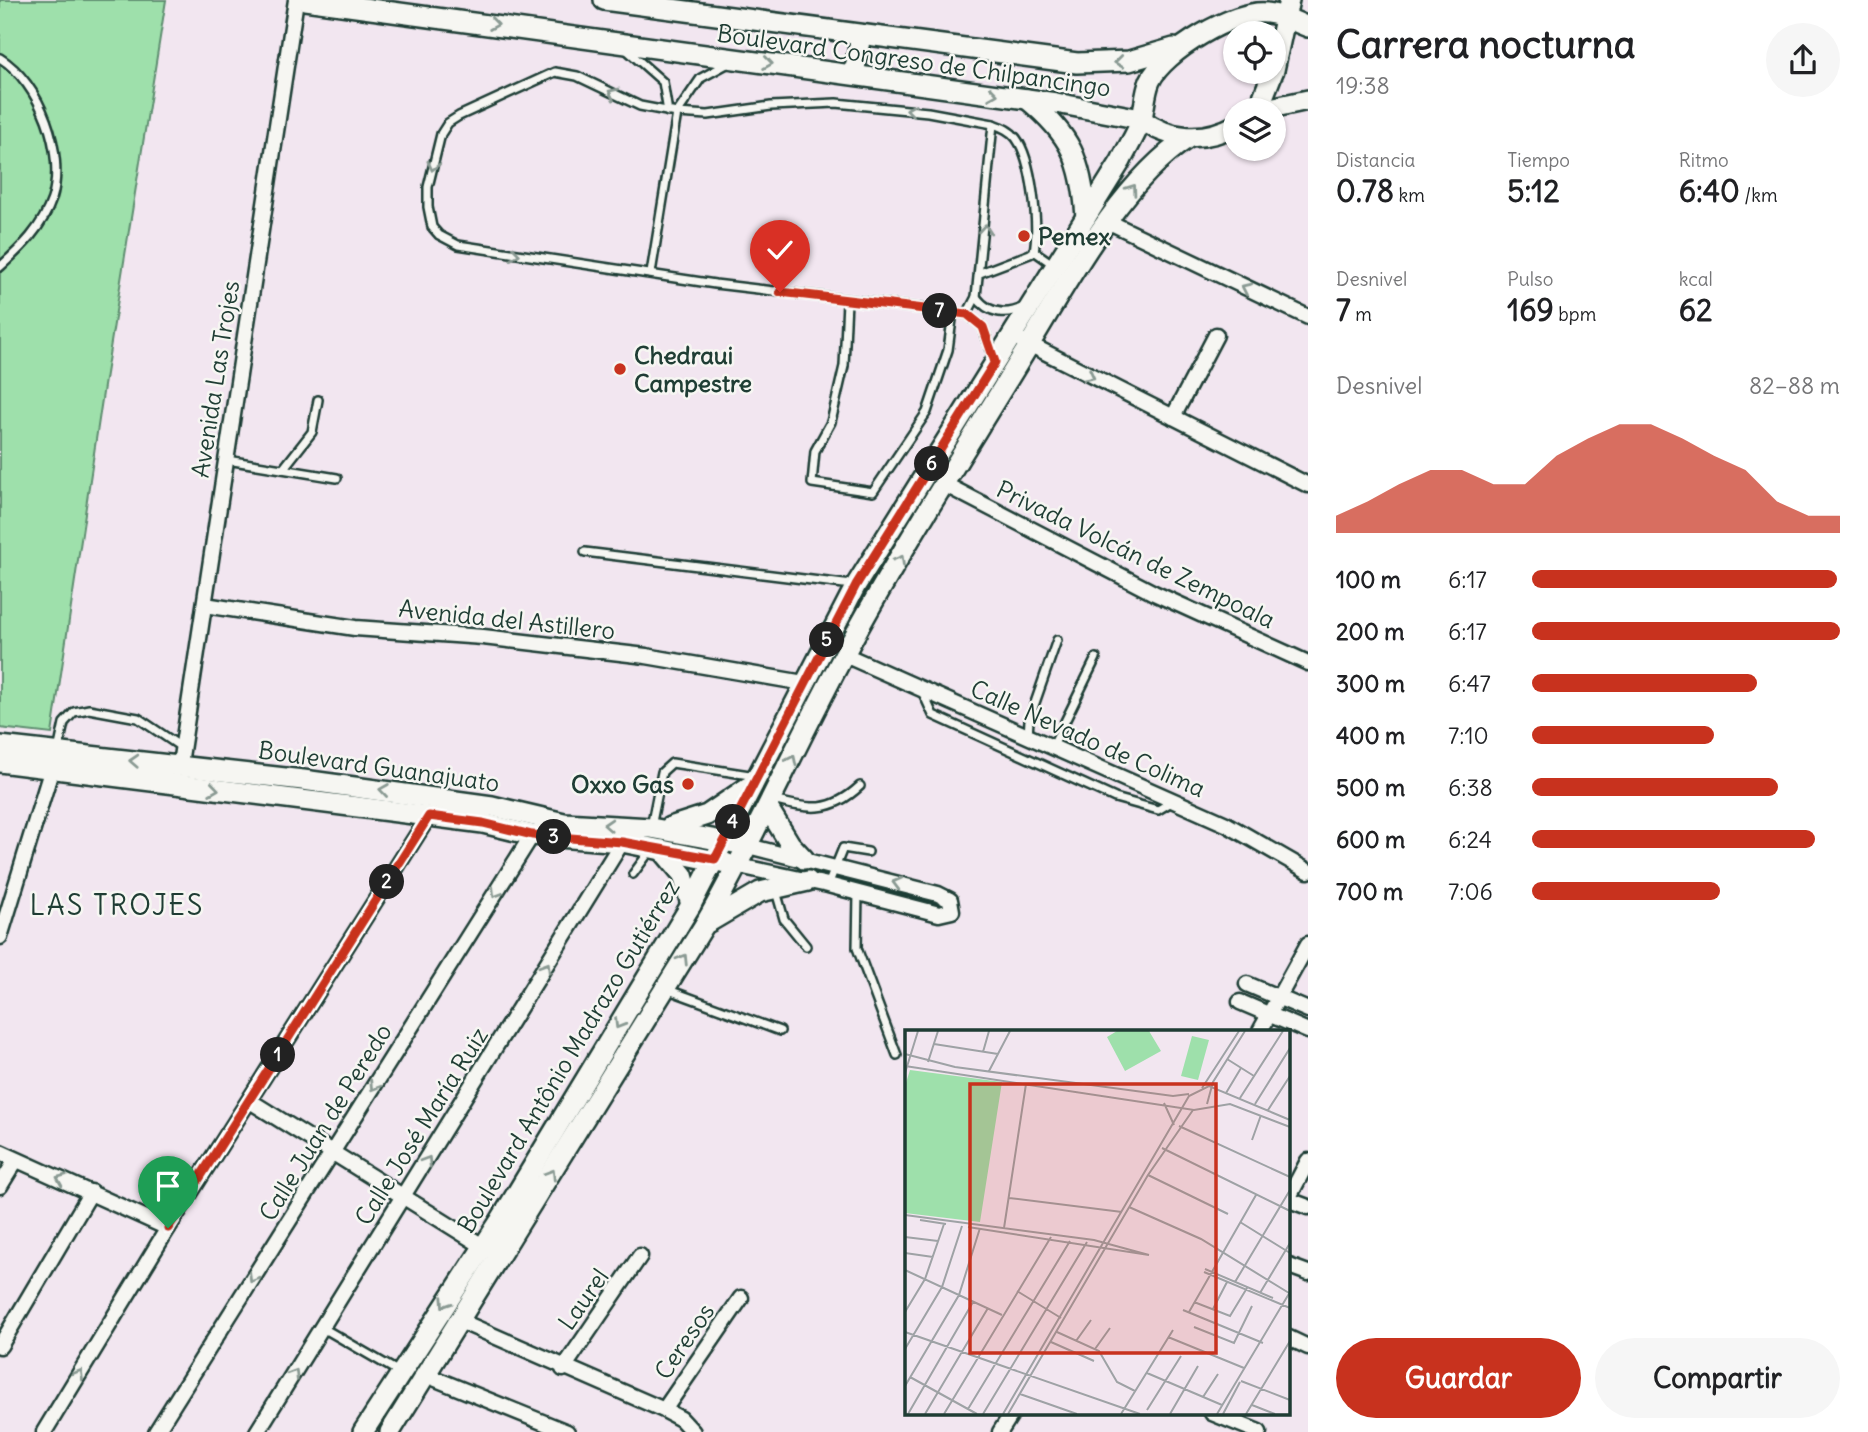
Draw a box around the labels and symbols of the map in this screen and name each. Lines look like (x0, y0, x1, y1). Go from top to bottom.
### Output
one-way arrow (488, 17, 500, 32)
street label: Boulevard Congreso de Chilpancingo (715, 18, 1113, 102)
one-way arrow (1113, 54, 1125, 69)
one-way arrow (762, 55, 774, 70)
one-way arrow (988, 86, 999, 101)
one-way arrow (608, 87, 620, 101)
one-way arrow (905, 103, 917, 118)
one-way arrow (427, 160, 441, 172)
one-way arrow (1124, 184, 1136, 197)
pin (750, 220, 810, 292)
place label: Pemex (1038, 221, 1110, 251)
one-way arrow (977, 223, 992, 234)
marker: Pemex (1016, 228, 1032, 244)
one-way arrow (509, 247, 521, 262)
street label: Avenida Las Trojes (185, 278, 245, 480)
one-way arrow (1241, 282, 1253, 296)
pin: 7 (922, 294, 958, 328)
place label: Chedraui Campestre (634, 340, 752, 398)
marker: Chedraui Campestre (612, 361, 628, 377)
one-way arrow (1083, 367, 1095, 381)
pin: 6 (914, 447, 950, 482)
street label: Privada Volcán de Zempoala (992, 473, 1280, 635)
one-way arrow (892, 555, 905, 567)
street label: Avenida del Astillero (397, 593, 617, 645)
pin: 5 (810, 622, 844, 658)
street label: Calle Nevado de Colima (966, 673, 1210, 803)
street label: Boulevard Guanajuato (256, 734, 502, 798)
one-way arrow (128, 754, 139, 769)
one-way arrow (783, 755, 797, 767)
place label: Oxxo Gas (571, 769, 674, 799)
marker: Oxxo Gas (680, 776, 696, 792)
one-way arrow (208, 781, 219, 796)
one-way arrow (378, 783, 390, 798)
pin: 4 (716, 804, 750, 840)
one-way arrow (603, 818, 614, 833)
pin: 3 (536, 820, 572, 854)
pin: 2 (370, 864, 404, 900)
street label: Boulevard Antônio Madrazo Gutiérrez (450, 874, 686, 1238)
one-way arrow (891, 877, 903, 891)
one-way arrow (491, 885, 504, 898)
district label: LAS TROJES (30, 887, 204, 923)
one-way arrow (675, 954, 688, 967)
one-way arrow (537, 961, 550, 974)
one-way arrow (614, 1017, 627, 1030)
street label: Calle Juan de Peredo (252, 1018, 398, 1226)
street label: Calle José María Ruiz (348, 1022, 494, 1230)
inset map (905, 1030, 1290, 1414)
pin: 1 (260, 1038, 296, 1072)
one-way arrow (370, 1078, 383, 1091)
one-way arrow (418, 1155, 431, 1168)
pin (138, 1156, 198, 1228)
one-way arrow (543, 1169, 556, 1182)
one-way arrow (56, 1173, 69, 1187)
street label: Laurel (551, 1263, 615, 1335)
one-way arrow (249, 1271, 262, 1284)
one-way arrow (440, 1295, 453, 1308)
street label: Ceresos (648, 1297, 720, 1385)
one-way arrow (71, 1368, 84, 1381)
one-way arrow (285, 1369, 298, 1382)

